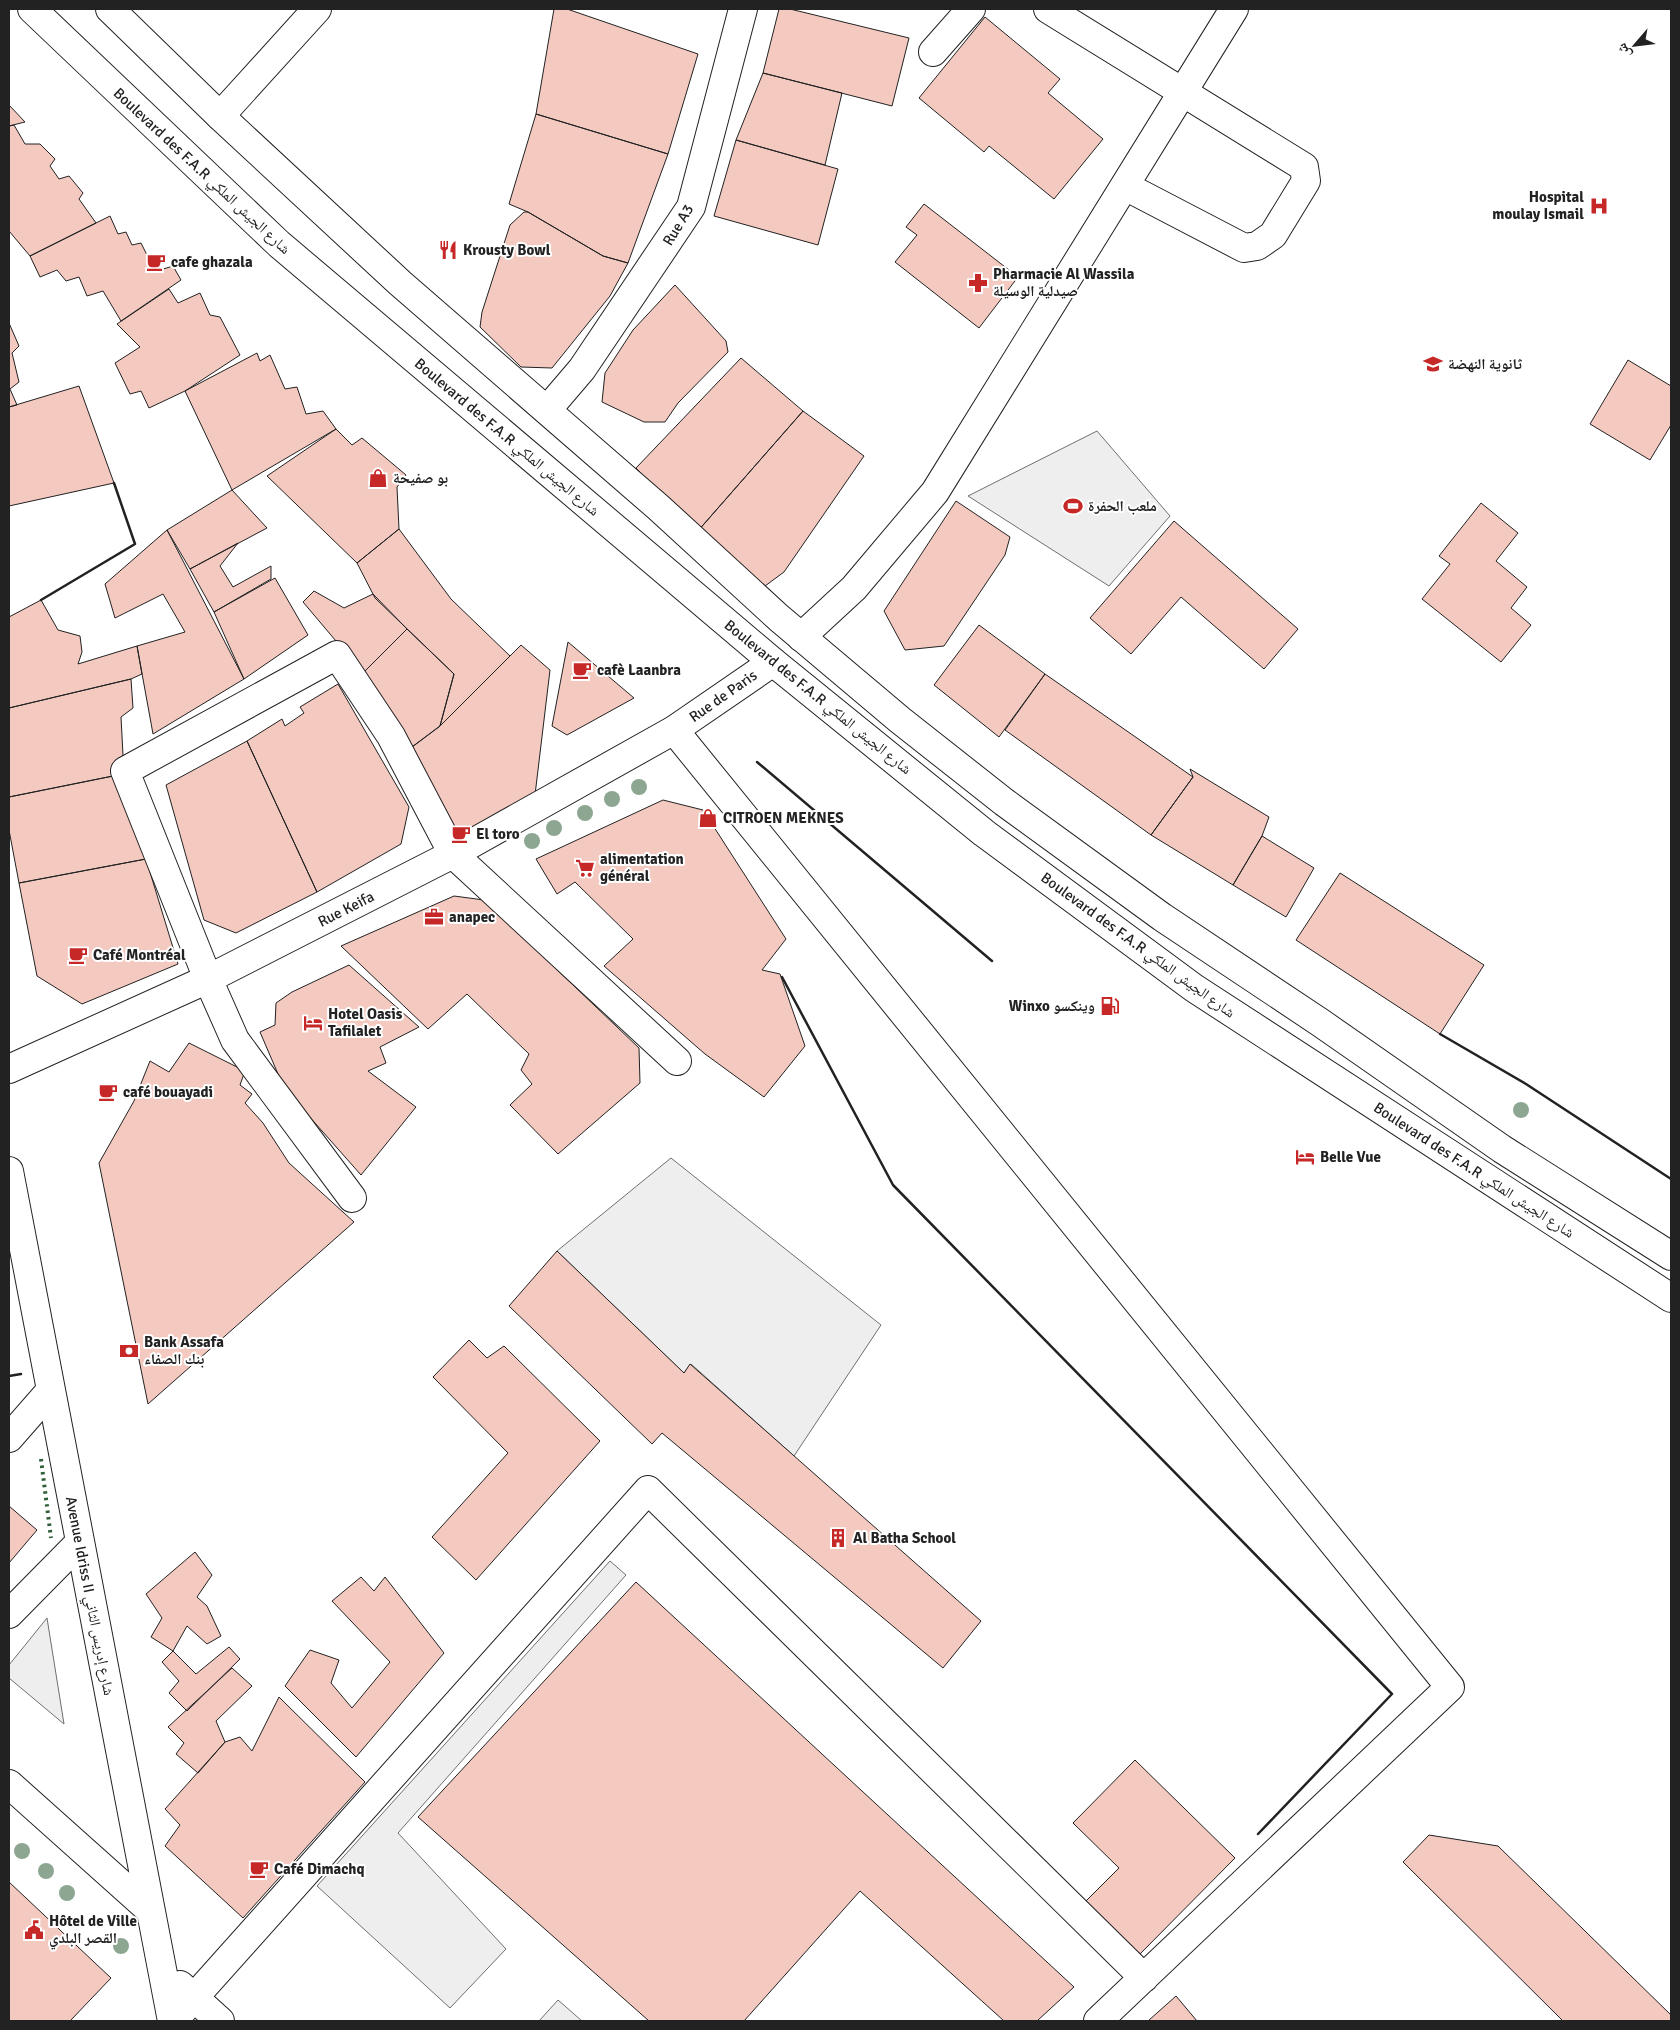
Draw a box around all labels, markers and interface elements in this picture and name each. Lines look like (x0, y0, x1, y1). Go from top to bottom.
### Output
north arrow (1610, 20, 1660, 70)
text: ش (1613, 40, 1635, 61)
street label: Boulevard des F.A.R شارع الجيش الملكي (108, 84, 294, 260)
place label: Hospital moulay Ismail (1492, 188, 1584, 223)
hospital icon: Hospital moulay Ismail (1588, 195, 1610, 217)
street label: Rue A3 (659, 201, 697, 249)
restaurant icon: Krousty Bowl (437, 239, 459, 261)
place label: Krousty Bowl (463, 241, 551, 259)
cafe icon: cafe ghazala (145, 251, 167, 273)
place label: cafe ghazala (171, 253, 253, 271)
place label: Pharmacie Al Wassila صيدلية الوسيلة (993, 265, 1135, 300)
pharmacy icon: Pharmacie Al Wassila صيدلية الوسيلة (967, 272, 989, 294)
school or university icon: ثانوية النهضة (1422, 353, 1444, 375)
street label: Boulevard des F.A.R شارع الجيش الملكي (409, 354, 603, 522)
place label: ثانوية النهضة (1448, 355, 1523, 373)
shop icon: بو صفيحة (367, 467, 389, 489)
place label: بو صفيحة (393, 469, 448, 487)
sports icon: ملعب الحفرة (1062, 495, 1084, 517)
place label: ملعب الحفرة (1088, 497, 1157, 515)
street label: Boulevard des F.A.R شارع الجيش الملكي (719, 616, 915, 780)
cafe icon: cafè Laanbra (571, 659, 593, 681)
place label: cafè Laanbra (597, 661, 681, 679)
street label: Rue de Paris (686, 666, 761, 726)
shop icon: CITROEN MEKNES (697, 807, 719, 829)
place label: CITROEN MEKNES (723, 809, 844, 827)
cafe icon: El toro (450, 823, 472, 845)
place label: El toro (476, 825, 520, 843)
place label: alimentation général (600, 850, 684, 885)
supermarket icon: alimentation général (574, 857, 596, 879)
street label: Boulevard des F.A.R شارع الجيش الملكي (1036, 868, 1239, 1024)
street label: Rue Keifa (315, 887, 377, 931)
office icon: anapec (423, 906, 445, 928)
place label: anapec (449, 908, 495, 926)
cafe icon: Café Montréal (67, 944, 89, 966)
place label: Café Montréal (93, 946, 186, 964)
fuel station icon: Winxo وينكسو (1099, 995, 1121, 1017)
place label: Winxo وينكسو (1009, 997, 1095, 1015)
place label: Hotel Oasis Tafilalet (328, 1005, 403, 1040)
hotel icon: Hotel Oasis Tafilalet (302, 1012, 324, 1034)
cafe icon: café bouayadi (97, 1081, 119, 1103)
place label: café bouayadi (123, 1083, 213, 1101)
street label: Boulevard des F.A.R شارع الجيش الملكي (1369, 1098, 1578, 1244)
hotel icon: Belle Vue (1294, 1146, 1316, 1168)
place label: Belle Vue (1320, 1148, 1381, 1166)
place label: Bank Assafa بنك الصفاء (144, 1333, 224, 1368)
bank icon: Bank Assafa بنك الصفاء (118, 1340, 140, 1362)
street label: Avenue Idriss II شارع إدريس الثاني (59, 1495, 118, 1698)
building icon: Al Batha School (827, 1527, 849, 1549)
place label: Al Batha School (853, 1529, 956, 1547)
cafe icon: Café Dimachq (248, 1858, 270, 1880)
place label: Café Dimachq (274, 1860, 364, 1878)
place label: Hôtel de Ville القصر البلدي (49, 1912, 137, 1950)
public building icon: Hôtel de Ville القصر البلدي (23, 1919, 45, 1941)

